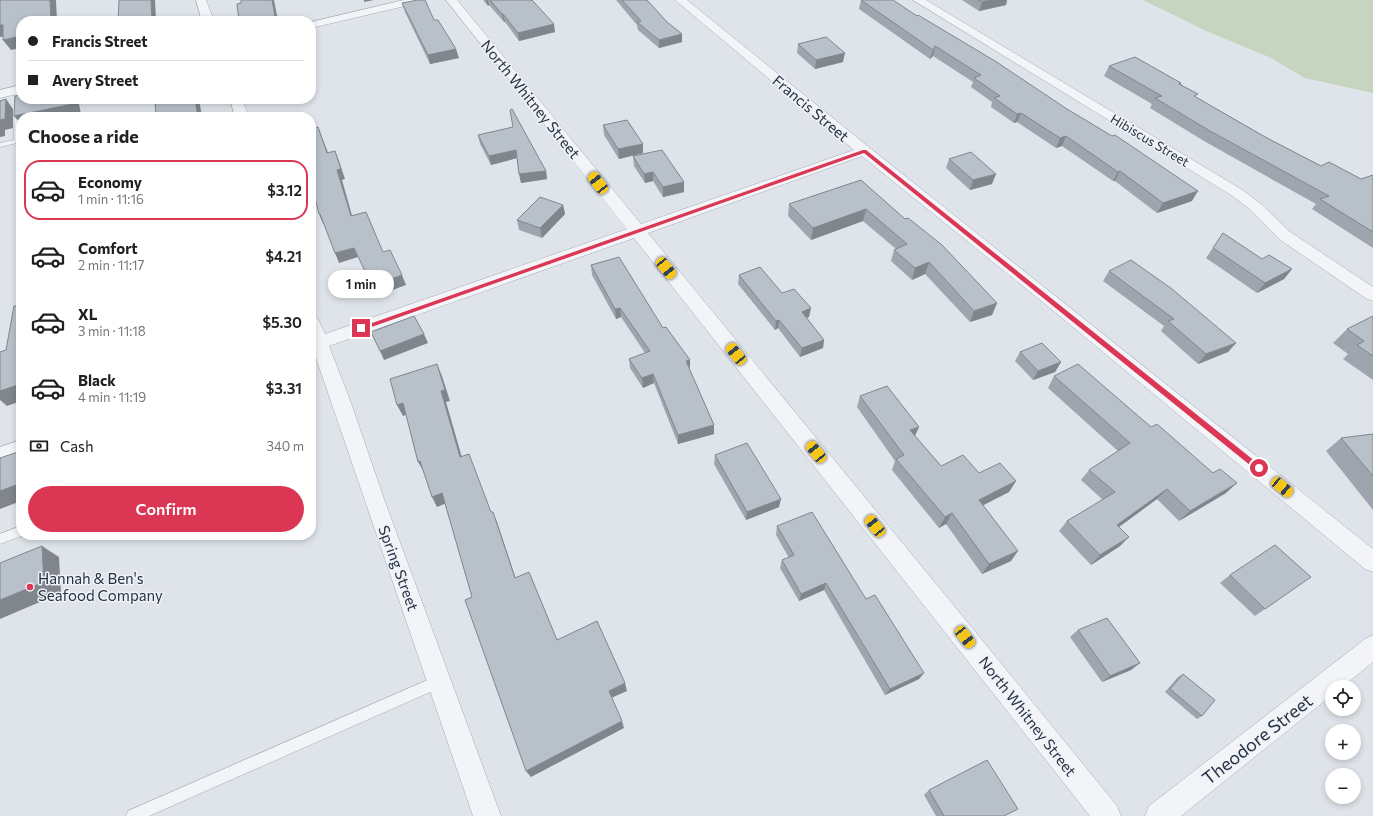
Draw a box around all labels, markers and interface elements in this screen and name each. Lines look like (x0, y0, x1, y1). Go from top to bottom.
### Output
text: Francis Street (52, 32, 148, 50)
street label: North Whitney Street (478, 36, 584, 162)
text: Avery Street (52, 71, 138, 89)
street label: Francis Street (769, 71, 853, 145)
street label: Hibiscus Street (1108, 110, 1192, 170)
text: Choose a ride (28, 125, 139, 147)
car (586, 170, 610, 196)
icon: car (30, 172, 66, 208)
text: Economy (78, 173, 142, 191)
text: $3.12 (267, 181, 302, 199)
text: 1 min · 11:16 (78, 191, 144, 207)
icon: car (30, 238, 66, 274)
text: Comfort (78, 239, 138, 257)
text: $4.21 (265, 247, 302, 265)
car (654, 255, 678, 281)
text: 2 min · 11:17 (78, 257, 144, 273)
callout: 1 min (328, 270, 394, 298)
text: 1 min (346, 276, 376, 292)
icon: car (30, 304, 66, 340)
text: XL (78, 305, 97, 323)
text: $5.30 (263, 313, 302, 331)
route end (352, 319, 370, 337)
text: 3 min · 11:18 (78, 323, 146, 339)
car (724, 341, 748, 367)
icon: car (30, 370, 66, 406)
text: Black (78, 371, 116, 389)
text: $3.31 (266, 379, 302, 397)
text: 4 min · 11:19 (78, 389, 146, 405)
icon: cash (28, 435, 50, 457)
text: Cash (60, 437, 94, 455)
text: 340 m (266, 438, 304, 454)
car (804, 439, 828, 465)
route start (1250, 459, 1268, 477)
car (1269, 475, 1295, 499)
button: Confirm (28, 486, 304, 532)
car (863, 513, 887, 539)
street label: Spring Street (375, 523, 423, 613)
place label: Hannah & Ben's Seafood Company (38, 569, 163, 604)
marker: Hannah & Ben's Seafood Company (25, 582, 35, 592)
car (953, 624, 977, 650)
street label: North Whitney Street (976, 652, 1080, 780)
map controls (1325, 680, 1361, 804)
button: locate (1325, 680, 1361, 716)
street label: Theodore Street (1197, 689, 1317, 789)
button: + (1325, 724, 1361, 760)
button: − (1325, 768, 1361, 804)

